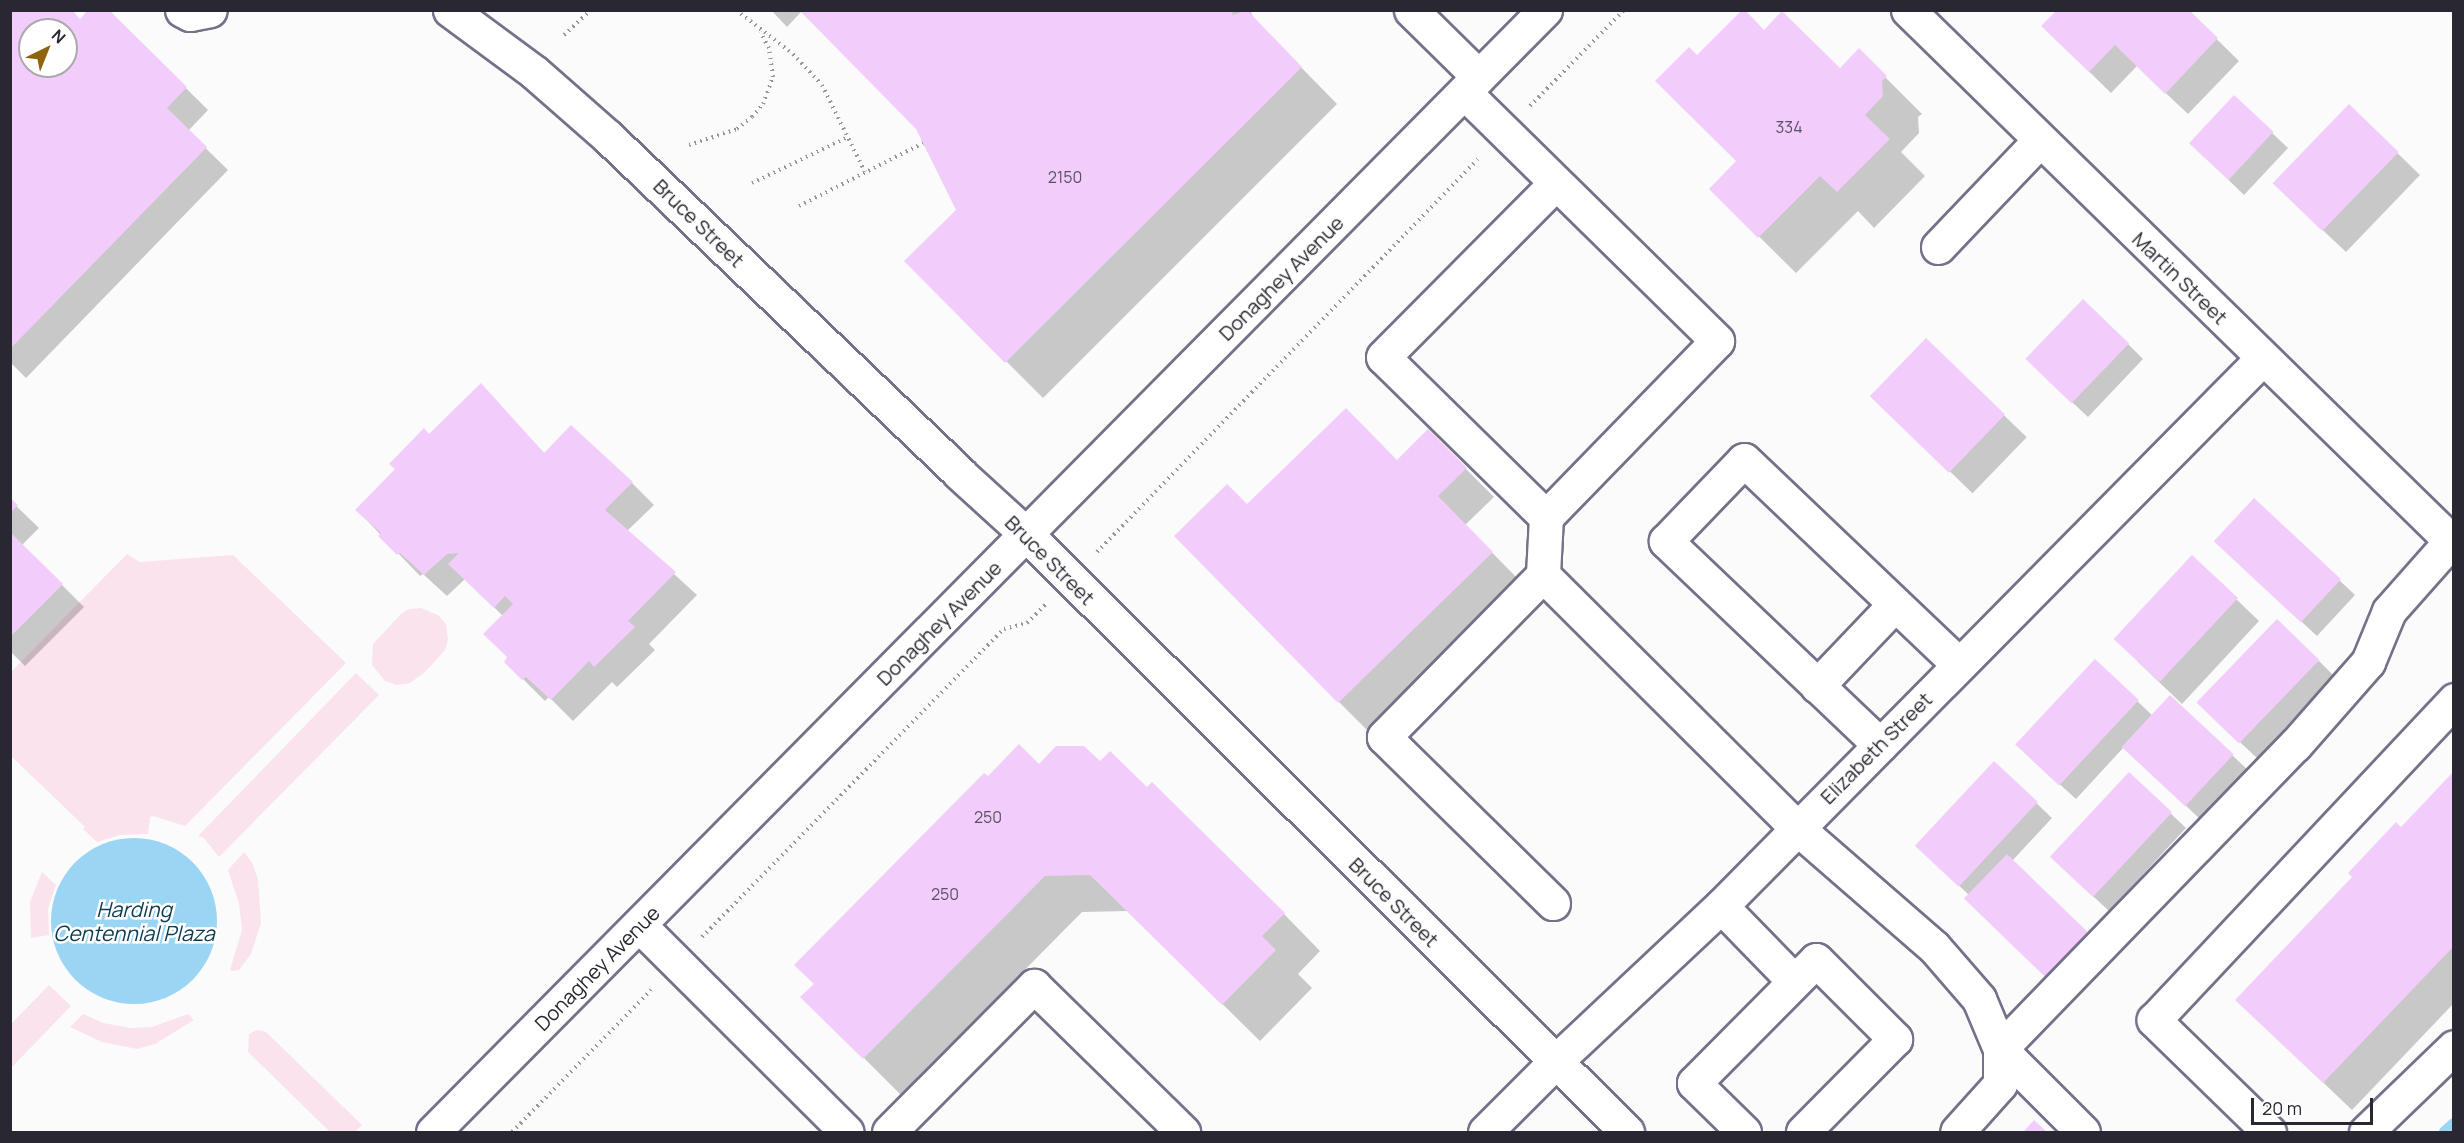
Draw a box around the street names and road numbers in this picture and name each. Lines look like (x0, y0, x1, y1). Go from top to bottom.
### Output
street label: Bruce Street (649, 174, 749, 272)
street label: Donaghey Avenue (1214, 211, 1348, 345)
street label: Martin Street (2128, 227, 2232, 329)
street label: Bruce Street (1000, 510, 1100, 610)
street label: Donaghey Avenue (872, 556, 1006, 690)
street label: Elizabeth Street (1815, 687, 1937, 809)
street label: Bruce Street (1344, 852, 1444, 952)
street label: Donaghey Avenue (530, 901, 664, 1035)

